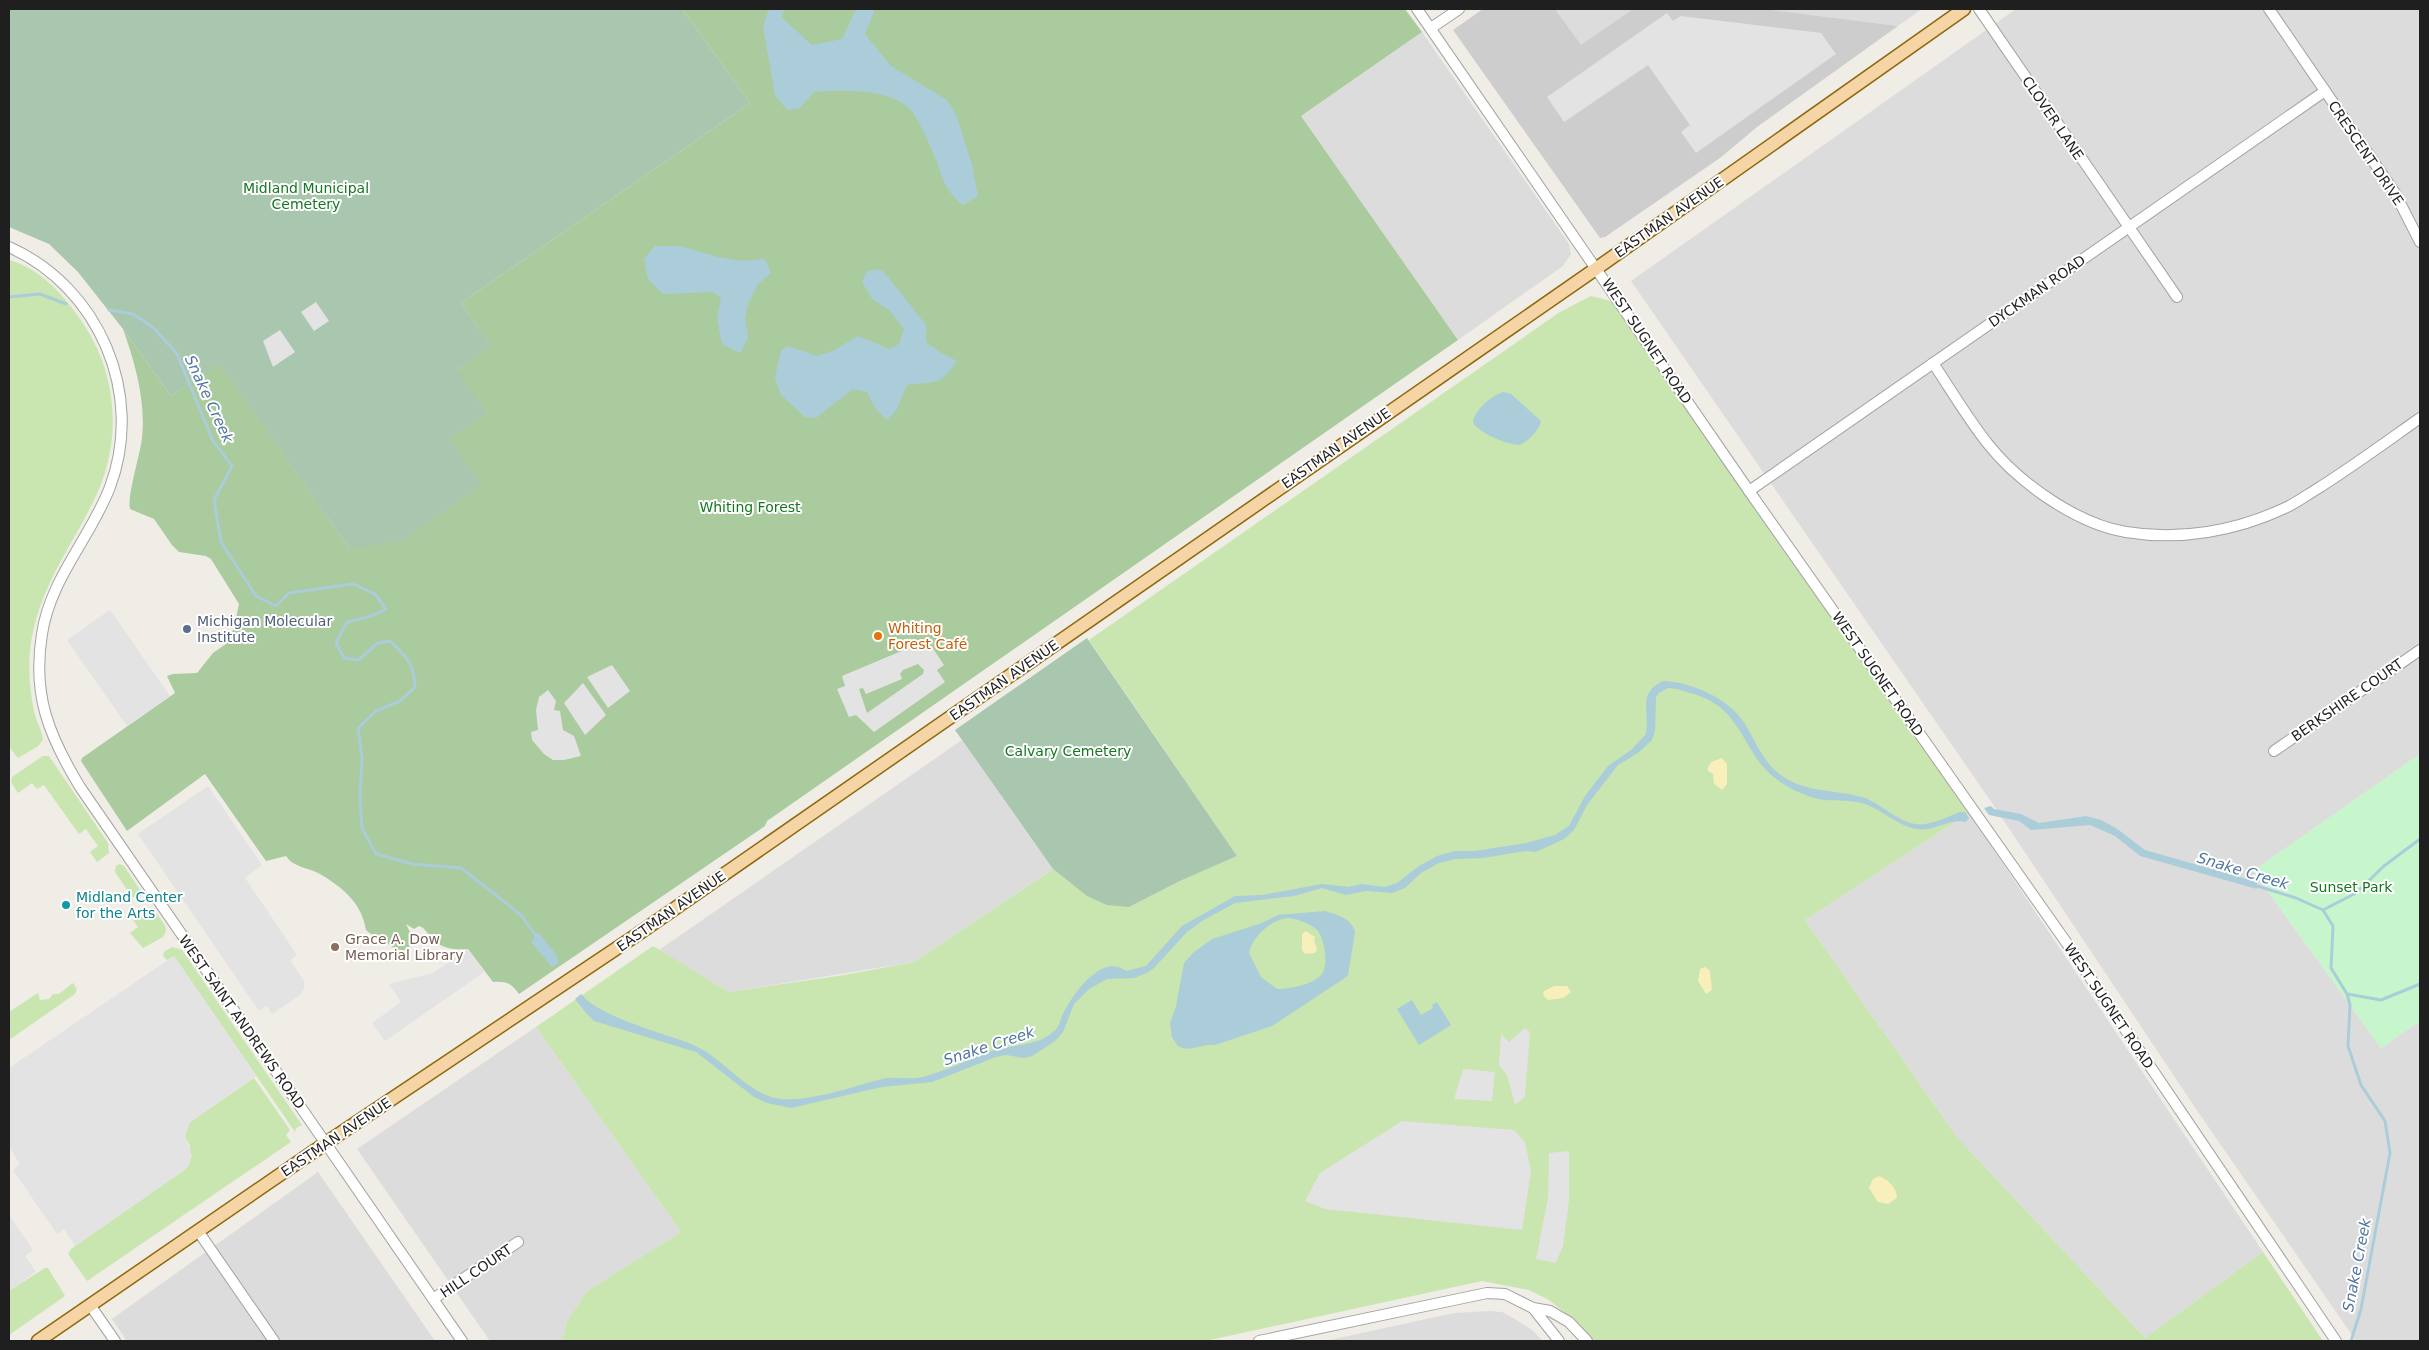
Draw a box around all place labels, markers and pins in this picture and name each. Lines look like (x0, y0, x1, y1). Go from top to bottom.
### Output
place label: Michigan Molecular Institute (197, 613, 332, 645)
place label: Whiting Forest Café (888, 620, 967, 652)
marker: Michigan Molecular Institute (181, 623, 193, 635)
marker: Whiting Forest Café (872, 630, 884, 642)
place label: Midland Center for the Arts (76, 889, 183, 921)
marker: Midland Center for the Arts (60, 899, 72, 911)
place label: Grace A. Dow Memorial Library (345, 931, 463, 963)
marker: Grace A. Dow Memorial Library (329, 941, 341, 953)

